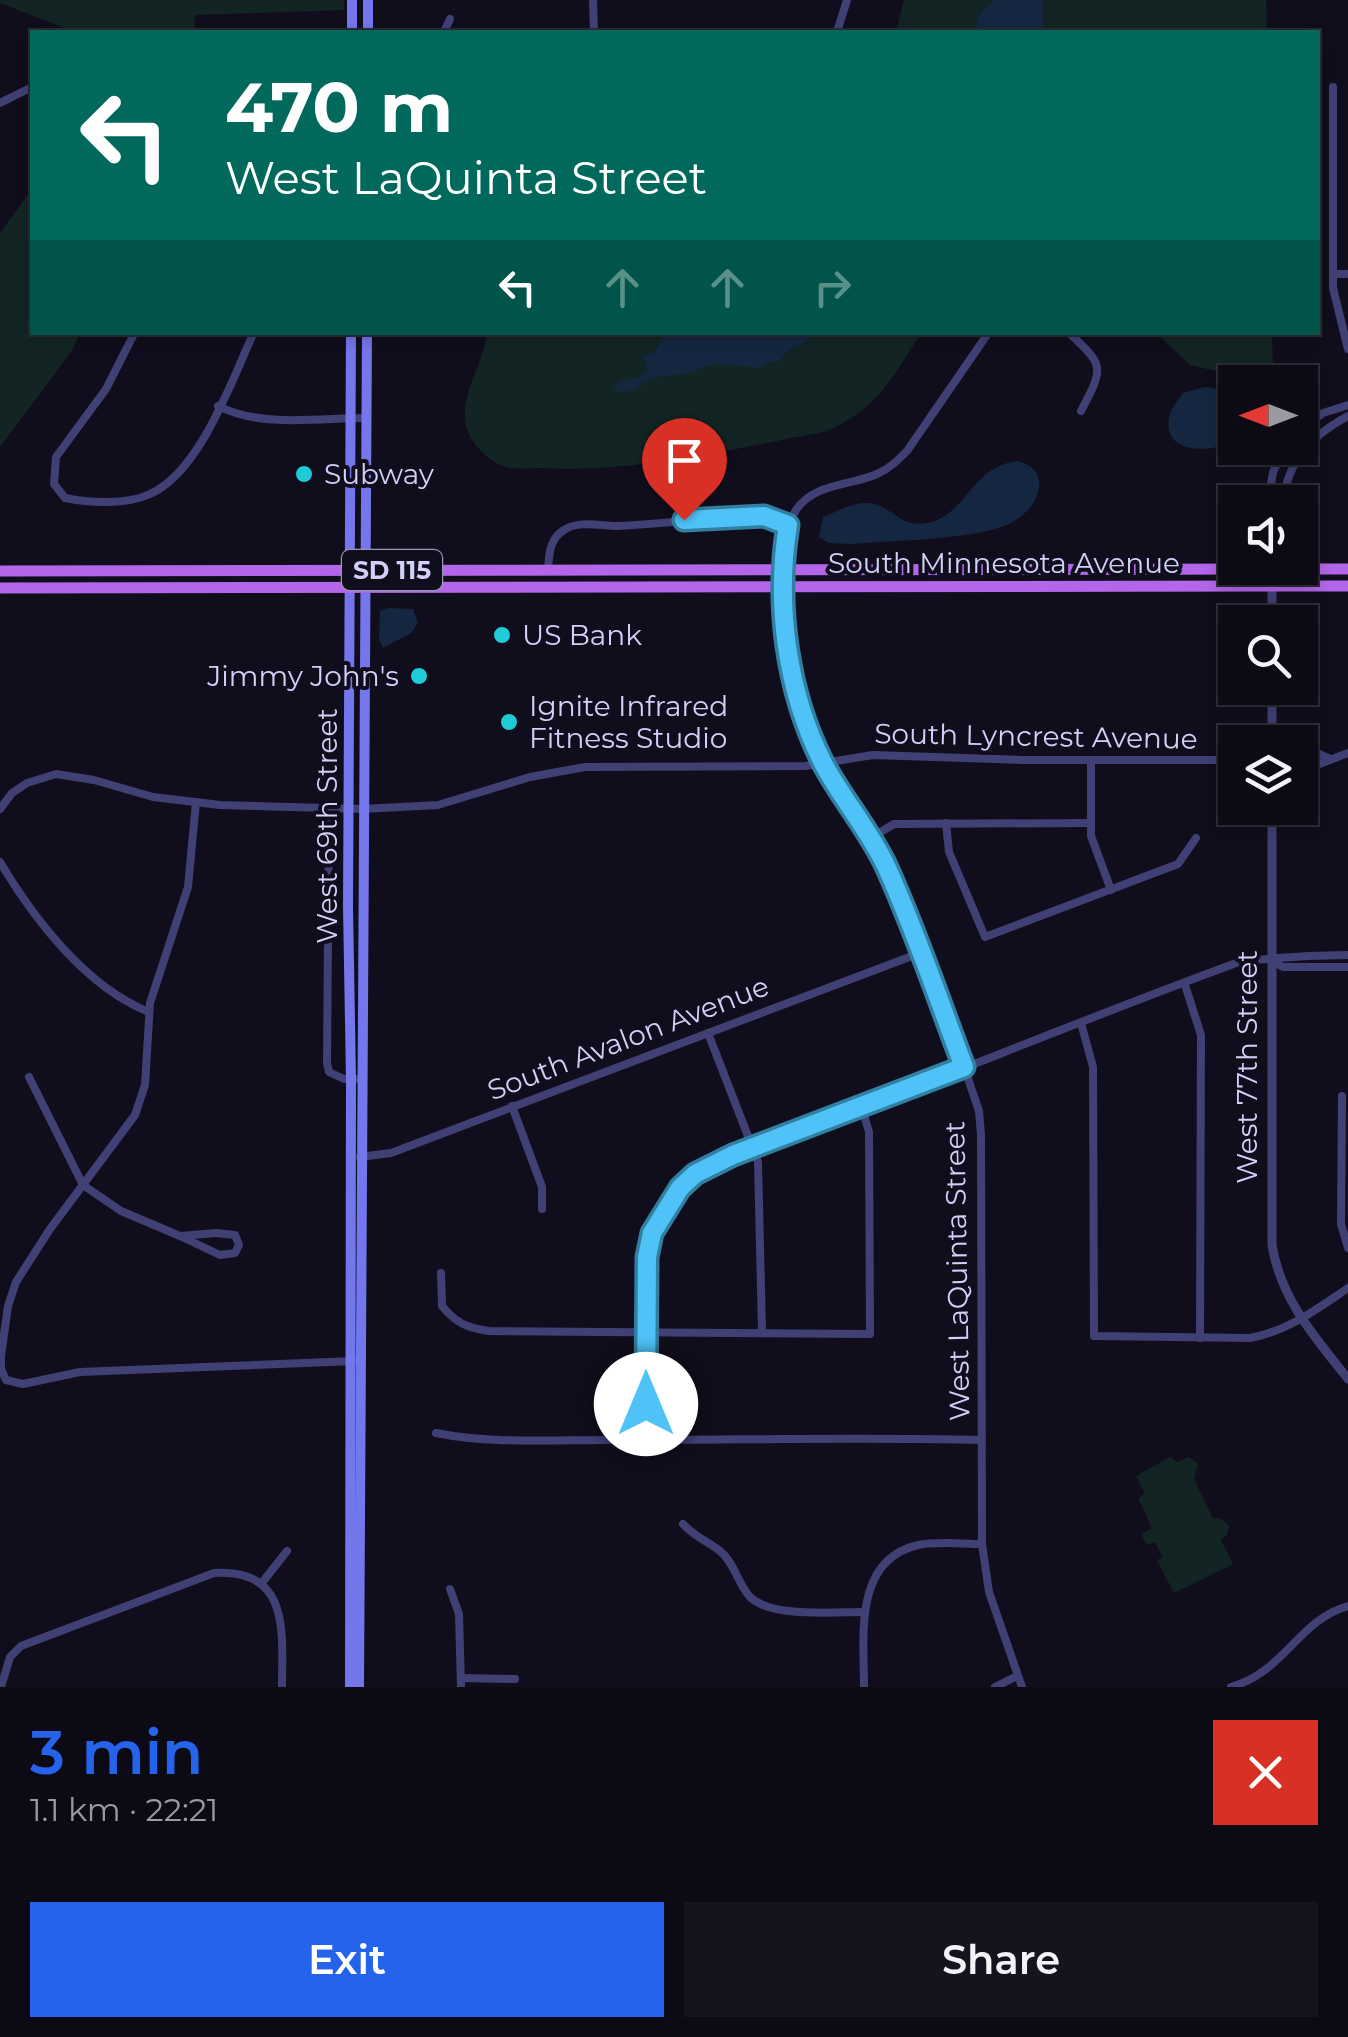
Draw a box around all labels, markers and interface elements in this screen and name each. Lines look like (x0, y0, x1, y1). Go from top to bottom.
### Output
text: 470 m (225, 64, 453, 150)
icon: left (60, 70, 190, 200)
text: West LaQuinta Street (225, 150, 707, 205)
icon: left (490, 260, 545, 315)
icon: ahead (595, 260, 650, 315)
icon: ahead (700, 260, 755, 315)
icon: right (805, 260, 860, 315)
north arrow (1218, 365, 1318, 465)
map controls (1218, 365, 1318, 825)
pin (642, 418, 727, 521)
icon: arrive (657, 433, 712, 488)
place label: Subway (324, 457, 435, 491)
marker: Subway (293, 463, 315, 485)
button: sound (1218, 485, 1318, 585)
street label: South Minnesota Avenue (828, 546, 1180, 580)
road number: SD 115 (342, 550, 442, 590)
button: search (1218, 605, 1318, 705)
place label: US Bank (522, 618, 642, 652)
marker: US Bank (491, 624, 513, 646)
place label: Jimmy John's (206, 659, 399, 693)
marker: Jimmy John's (408, 665, 430, 687)
place label: Ignite Infrared Fitness Studio (529, 689, 728, 755)
street label: West 69th Street (310, 708, 344, 944)
marker: Ignite Infrared Fitness Studio (498, 711, 520, 733)
street label: South Lyncrest Avenue (874, 716, 1198, 756)
button: layers (1218, 725, 1318, 825)
street label: West 77th Street (1230, 950, 1264, 1184)
street label: South Avalon Avenue (482, 969, 774, 1107)
street label: West LaQuinta Street (937, 1121, 977, 1421)
position arrow (594, 1352, 698, 1456)
text: 3 min (30, 1716, 203, 1789)
button: close (1213, 1720, 1318, 1825)
text: 1.1 km · 22:21 (30, 1790, 218, 1829)
button: Exit (30, 1902, 664, 2017)
button: Share (684, 1902, 1318, 2017)

